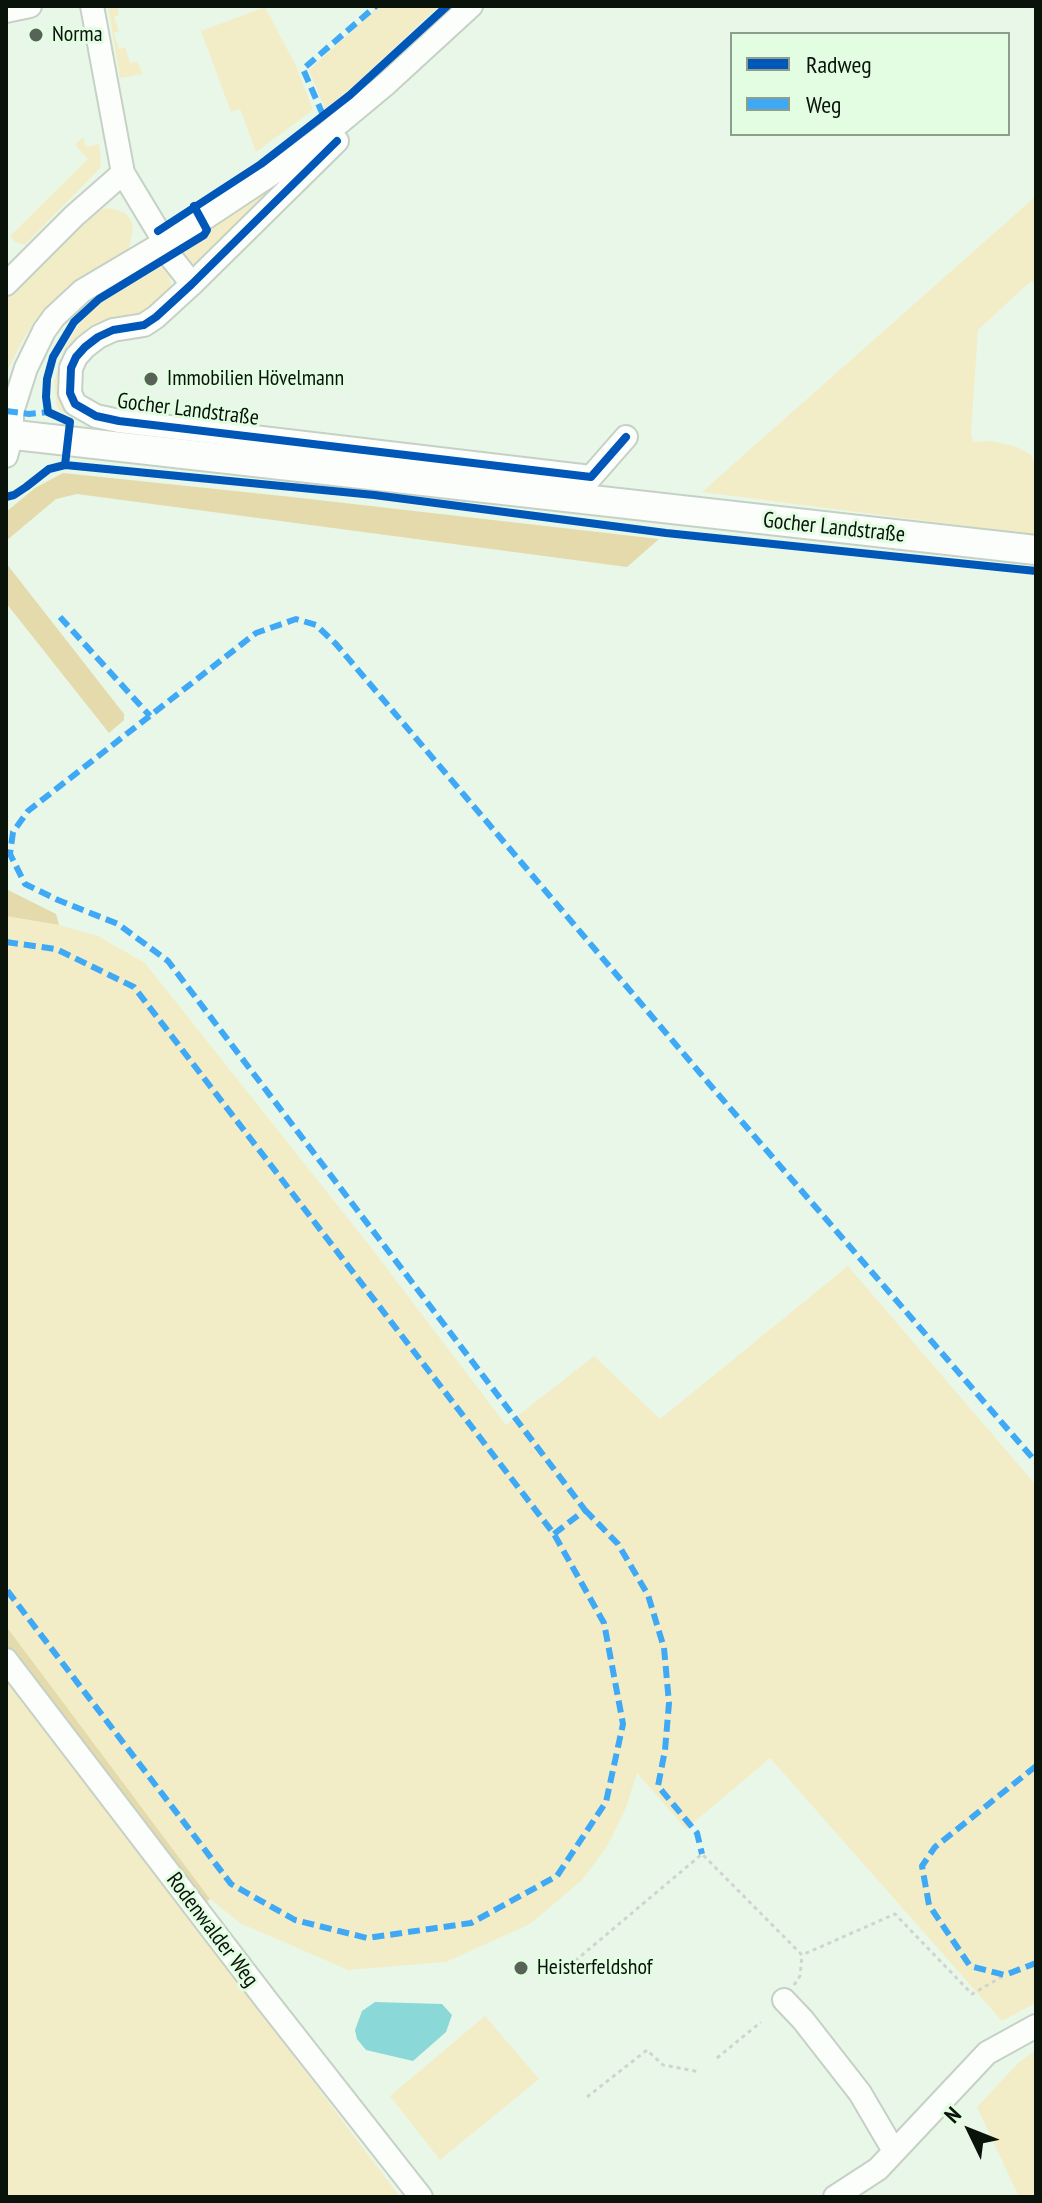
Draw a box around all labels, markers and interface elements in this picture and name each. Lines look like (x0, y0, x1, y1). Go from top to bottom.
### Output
place label: Norma (52, 22, 102, 48)
marker: Norma (27, 26, 45, 44)
legend (730, 32, 1010, 136)
text: Radweg (806, 49, 872, 80)
text: Weg (806, 89, 841, 120)
place label: Immobilien Hövelmann (167, 366, 344, 392)
marker: Immobilien Hövelmann (142, 370, 160, 388)
street label: Gocher Landstraße (116, 388, 260, 432)
street label: Gocher Landstraße (762, 507, 906, 549)
street label: Rodenwalder Weg (161, 1868, 263, 1992)
place label: Heisterfeldshof (537, 1955, 652, 1981)
marker: Heisterfeldshof (512, 1959, 530, 1977)
north arrow (930, 2091, 1010, 2171)
text: N (938, 2101, 967, 2129)

